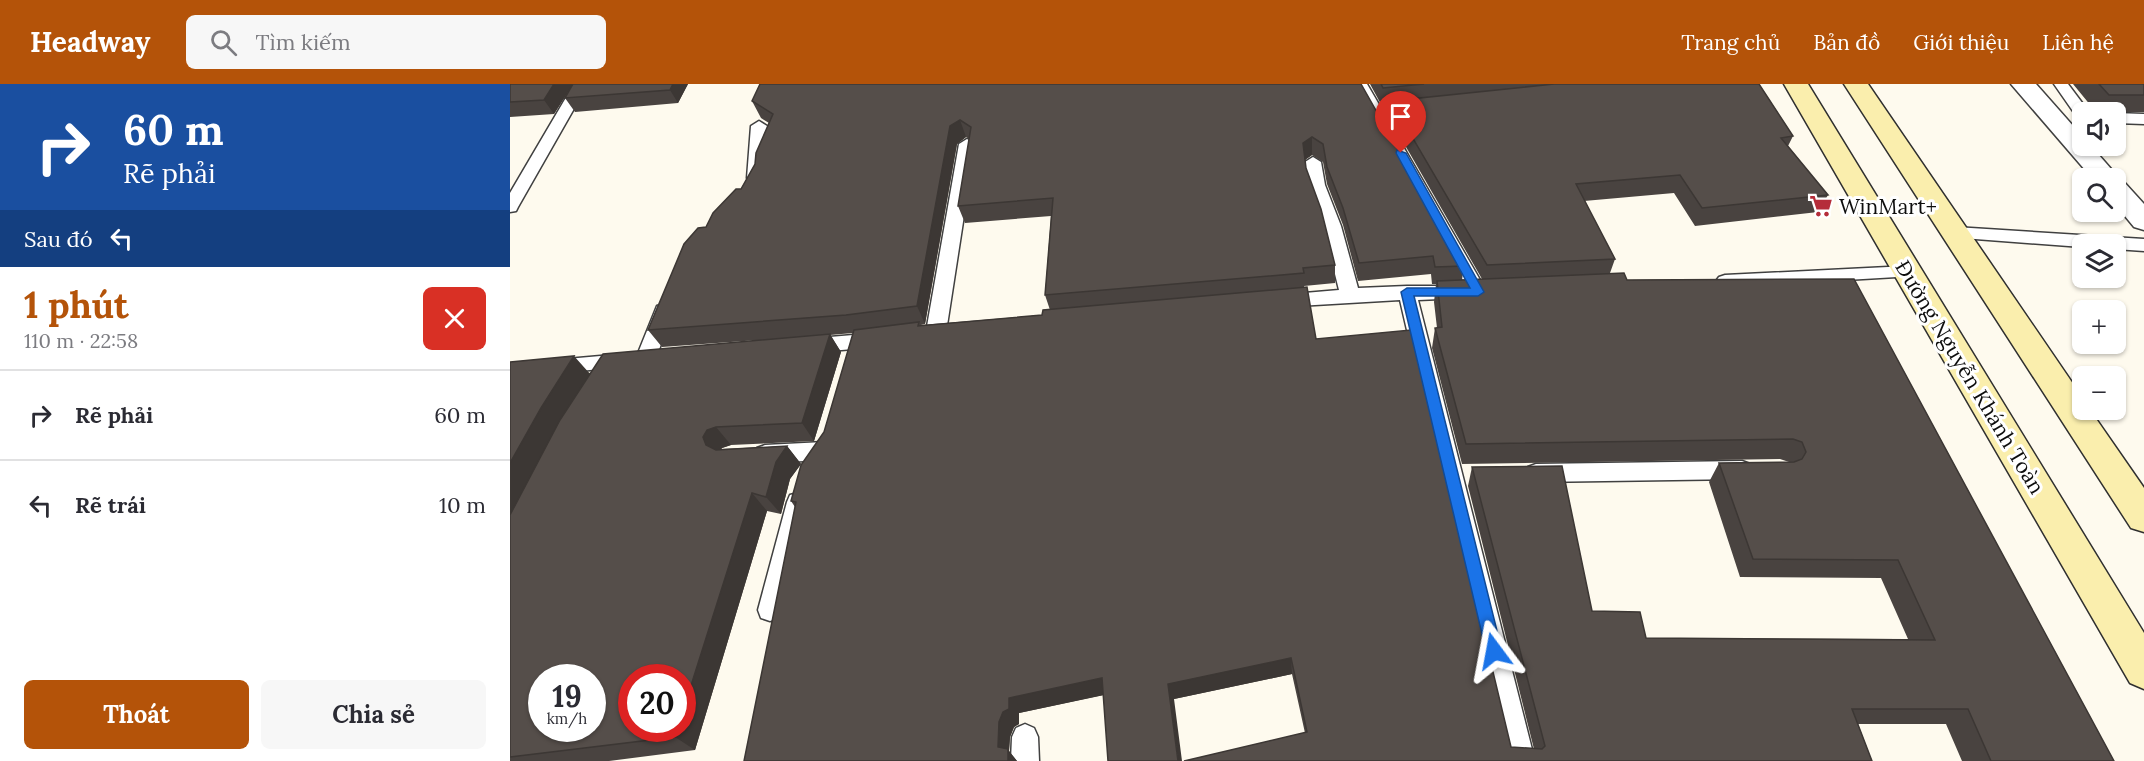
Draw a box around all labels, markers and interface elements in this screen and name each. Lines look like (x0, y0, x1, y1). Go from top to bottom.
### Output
search box (186, 15, 606, 69)
text: Headway (30, 24, 150, 60)
icon: search (207, 26, 240, 59)
text: Tìm kiếm (255, 28, 351, 56)
text: Trang chủ (1681, 29, 1780, 56)
text: Bản đồ (1813, 29, 1880, 56)
text: Giới thiệu (1913, 29, 2009, 56)
text: Liên hệ (2042, 29, 2114, 56)
pin (1375, 91, 1426, 153)
icon: arrive (1384, 100, 1417, 133)
map controls (2072, 102, 2126, 420)
button: sound (2072, 102, 2126, 156)
text: 60 m (123, 103, 224, 157)
icon: right (24, 108, 102, 186)
text: Rẽ phải (123, 156, 216, 190)
button: search (2072, 168, 2126, 222)
supermarket icon: WinMart+ (1808, 193, 1834, 219)
place label: WinMart+ (1839, 193, 1937, 220)
icon: left (105, 222, 138, 255)
text: Sau đó (24, 225, 93, 253)
button: layers (2072, 234, 2126, 288)
street label: Đường Nguyễn Khánh Toàn (1889, 255, 2051, 499)
text: 1 phút (24, 282, 129, 328)
button: close (423, 287, 486, 350)
button: + (2072, 300, 2126, 354)
text: 110 m · 22:58 (24, 328, 138, 353)
button: − (2072, 366, 2126, 420)
icon: right (24, 399, 57, 432)
text: Rẽ phải (75, 401, 153, 429)
text: 60 m (434, 401, 486, 429)
icon: left (24, 489, 57, 522)
text: Rẽ trái (75, 491, 146, 519)
text: 10 m (439, 491, 486, 519)
position arrow (1462, 619, 1526, 683)
speed limit sign: 20 (618, 664, 696, 742)
text: 19 (552, 677, 582, 715)
button: Thoát (24, 680, 249, 749)
button: Chia sẻ (261, 680, 486, 749)
text: km/h (547, 709, 587, 728)

